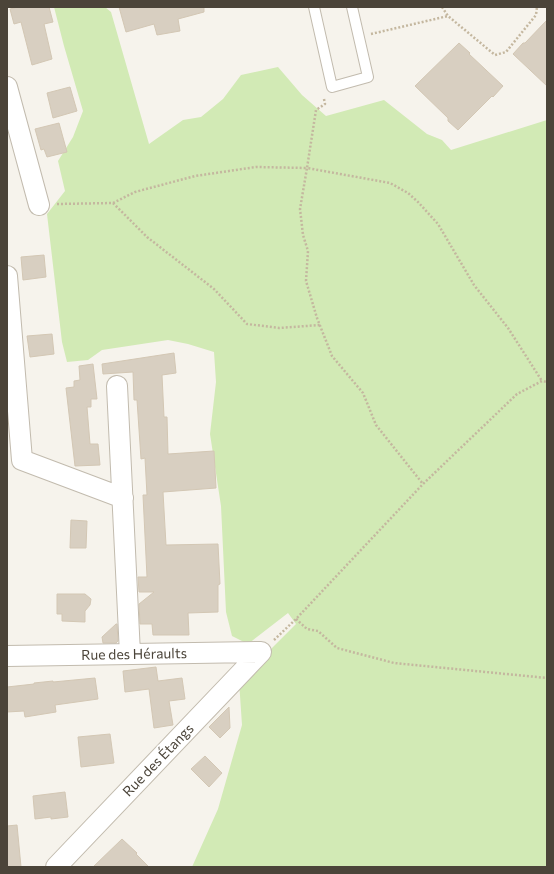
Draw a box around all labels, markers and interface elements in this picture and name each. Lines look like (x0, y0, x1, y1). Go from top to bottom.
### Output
street label: Rue des Héraults (81, 644, 187, 663)
street label: Rue des Étangs (119, 720, 197, 800)

